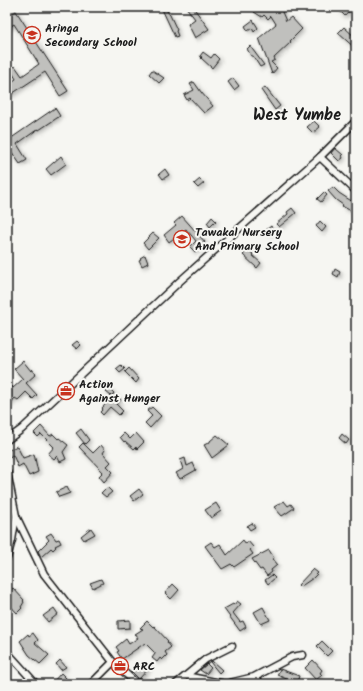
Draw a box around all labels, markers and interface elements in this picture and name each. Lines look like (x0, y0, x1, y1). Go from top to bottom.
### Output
place label: Aringa Secondary School (45, 19, 137, 52)
school or university icon: Aringa Secondary School (22, 25, 42, 45)
district label: West Yumbe (253, 103, 341, 128)
place label: Tawakal Nursery And Primary School (195, 223, 300, 256)
school or university icon: Tawakal Nursery And Primary School (172, 229, 192, 249)
place label: Action Against Hunger (79, 375, 161, 408)
office icon: Action Against Hunger (56, 381, 76, 401)
office icon: ARC (110, 656, 130, 676)
place label: ARC (133, 657, 155, 676)

